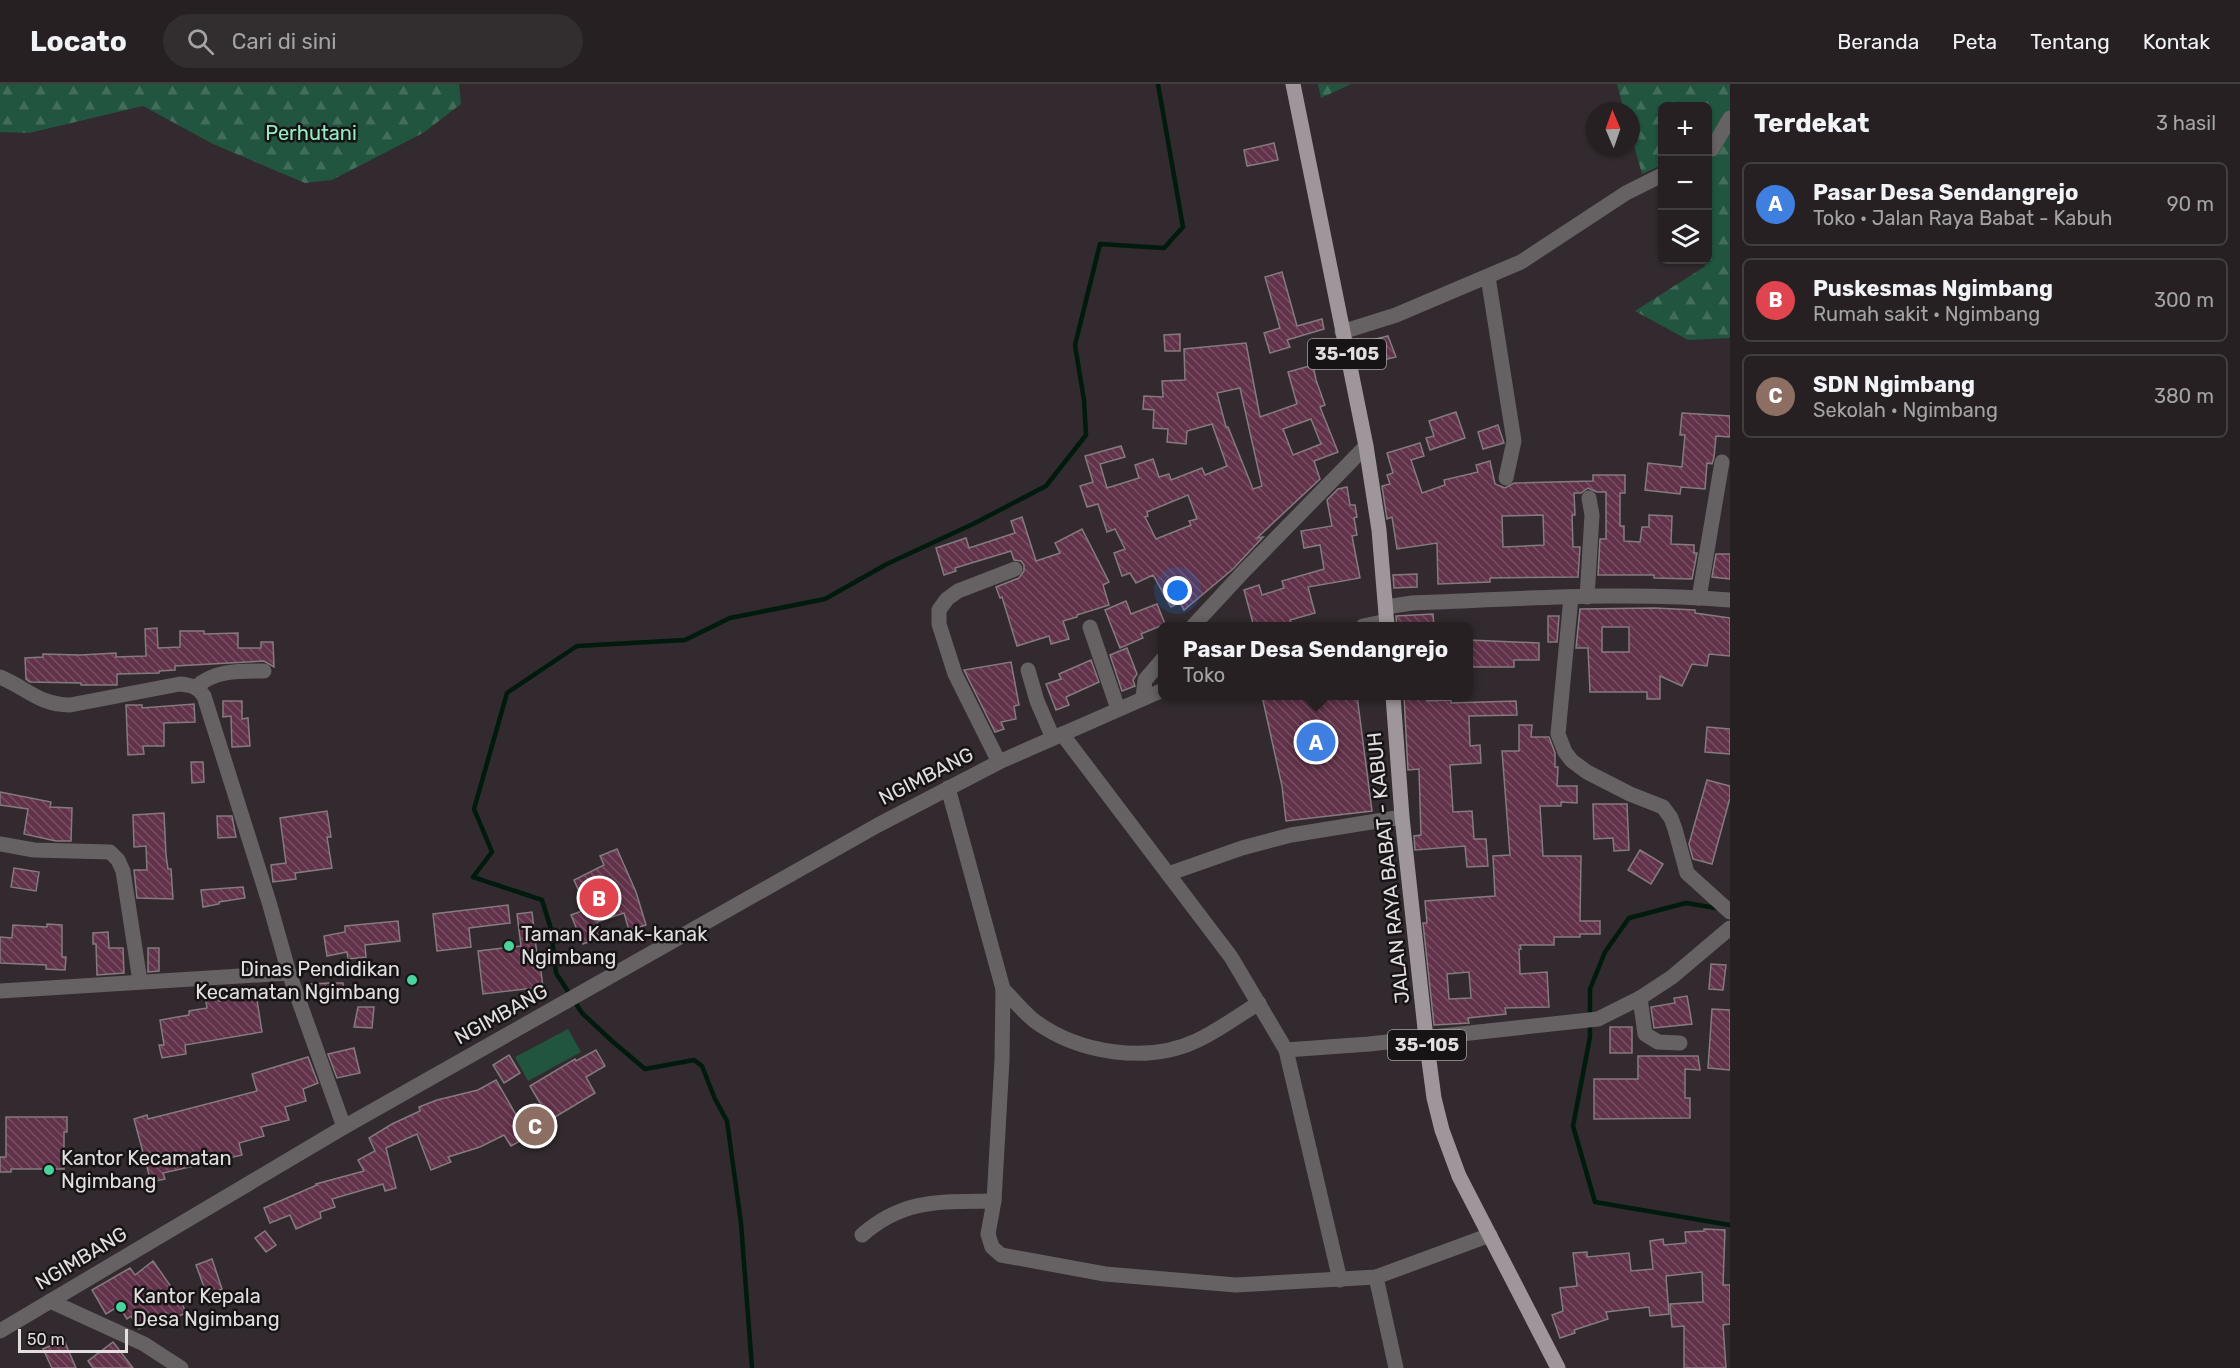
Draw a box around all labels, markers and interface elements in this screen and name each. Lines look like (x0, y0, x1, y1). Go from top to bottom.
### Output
search box (163, 14, 583, 68)
text: Locato (30, 25, 127, 58)
icon: search (184, 25, 217, 58)
text: Cari di sini (232, 28, 337, 55)
text: Beranda (1837, 29, 1919, 54)
text: Peta (1952, 29, 1997, 54)
text: Tentang (2030, 29, 2110, 54)
text: Kontak (2143, 29, 2210, 54)
north arrow (1586, 102, 1640, 156)
map controls (1658, 102, 1712, 264)
button: + (1658, 102, 1712, 156)
text: Terdekat (1754, 108, 1869, 139)
text: 3 hasil (2156, 111, 2216, 135)
park label: Perhutani (265, 121, 357, 145)
button: − (1658, 156, 1712, 210)
text: Pasar Desa Sendangrejo (1813, 179, 2078, 206)
text: A (1768, 192, 1783, 216)
text: 90 m (2167, 192, 2214, 216)
text: Toko · Jalan Raya Babat - Kabuh (1813, 206, 2113, 230)
button: layers (1658, 210, 1712, 264)
text: Puskesmas Ngimbang (1813, 275, 2053, 302)
text: B (1768, 288, 1783, 312)
text: 300 m (2154, 288, 2214, 312)
text: Rumah sakit · Ngimbang (1813, 302, 2040, 326)
road number: 35-105 (1308, 339, 1386, 369)
text: SDN Ngimbang (1813, 371, 1975, 398)
text: C (1768, 384, 1783, 408)
text: 380 m (2154, 384, 2214, 408)
text: Sekolah · Ngimbang (1813, 398, 1998, 422)
your location (1163, 576, 1192, 605)
popup (1158, 622, 1473, 700)
text: Pasar Desa Sendangrejo (1183, 636, 1448, 663)
text: Toko (1183, 663, 1225, 687)
pin: A (1296, 720, 1336, 764)
street label: JALAN RAYA BABAT - KABUH (1362, 731, 1414, 1005)
street label: NGIMBANG (875, 742, 977, 810)
pin: B (580, 876, 618, 920)
place label: Taman Kanak-kanak Ngimbang (521, 922, 708, 969)
marker: Taman Kanak-kanak Ngimbang (502, 939, 516, 953)
place label: Dinas Pendidikan Kecamatan Ngimbang (195, 957, 400, 1004)
marker: Dinas Pendidikan Kecamatan Ngimbang (405, 973, 419, 987)
street label: NGIMBANG (450, 979, 552, 1049)
road number: 35-105 (1388, 1030, 1466, 1060)
pin: C (516, 1104, 554, 1148)
place label: Kantor Kecamatan Ngimbang (61, 1146, 232, 1193)
marker: Kantor Kecamatan Ngimbang (42, 1163, 56, 1177)
street label: NGIMBANG (31, 1221, 131, 1295)
place label: Kantor Kepala Desa Ngimbang (133, 1284, 280, 1331)
marker: Kantor Kepala Desa Ngimbang (114, 1300, 128, 1314)
scale bar (18, 1326, 128, 1354)
text: 50 m (27, 1330, 65, 1349)

